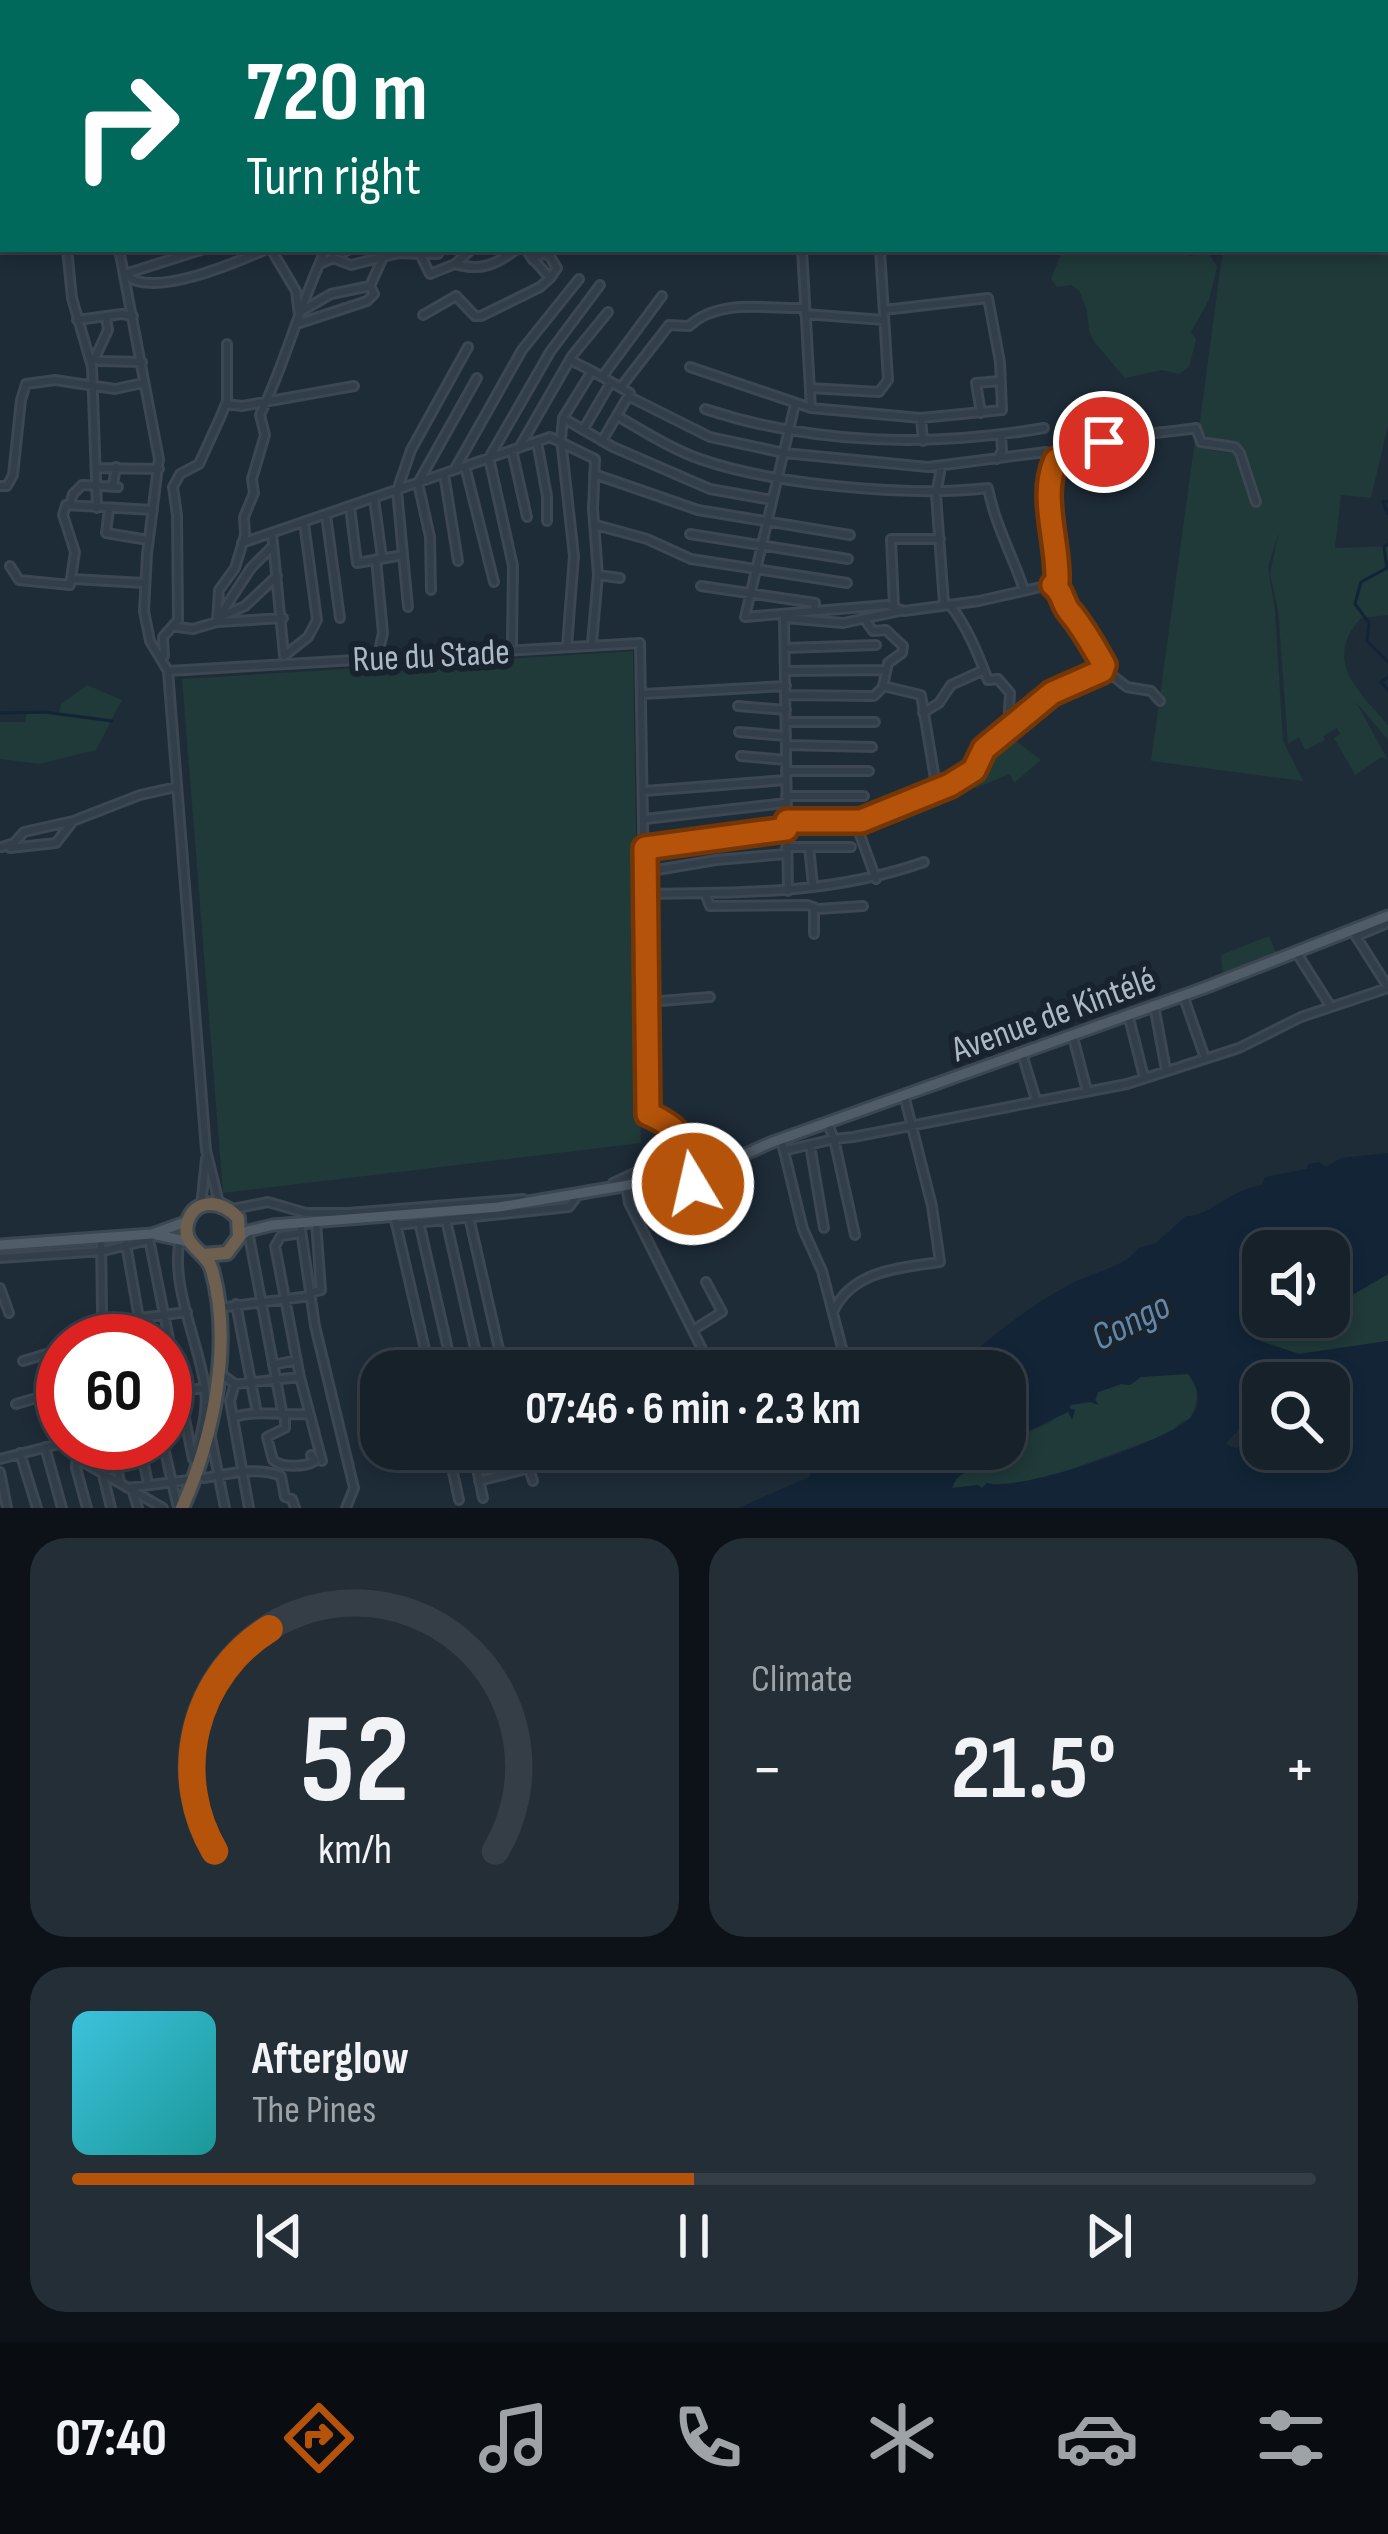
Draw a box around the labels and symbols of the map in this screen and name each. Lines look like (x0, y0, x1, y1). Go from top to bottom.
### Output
pin (1053, 391, 1155, 493)
street label: Rue du Stade (352, 631, 511, 682)
street label: Avenue de Kintélé (945, 959, 1162, 1072)
position arrow (630, 1121, 756, 1247)
water label: Congo (1084, 1283, 1179, 1362)
speed limit sign: 60 (36, 1314, 192, 1470)

